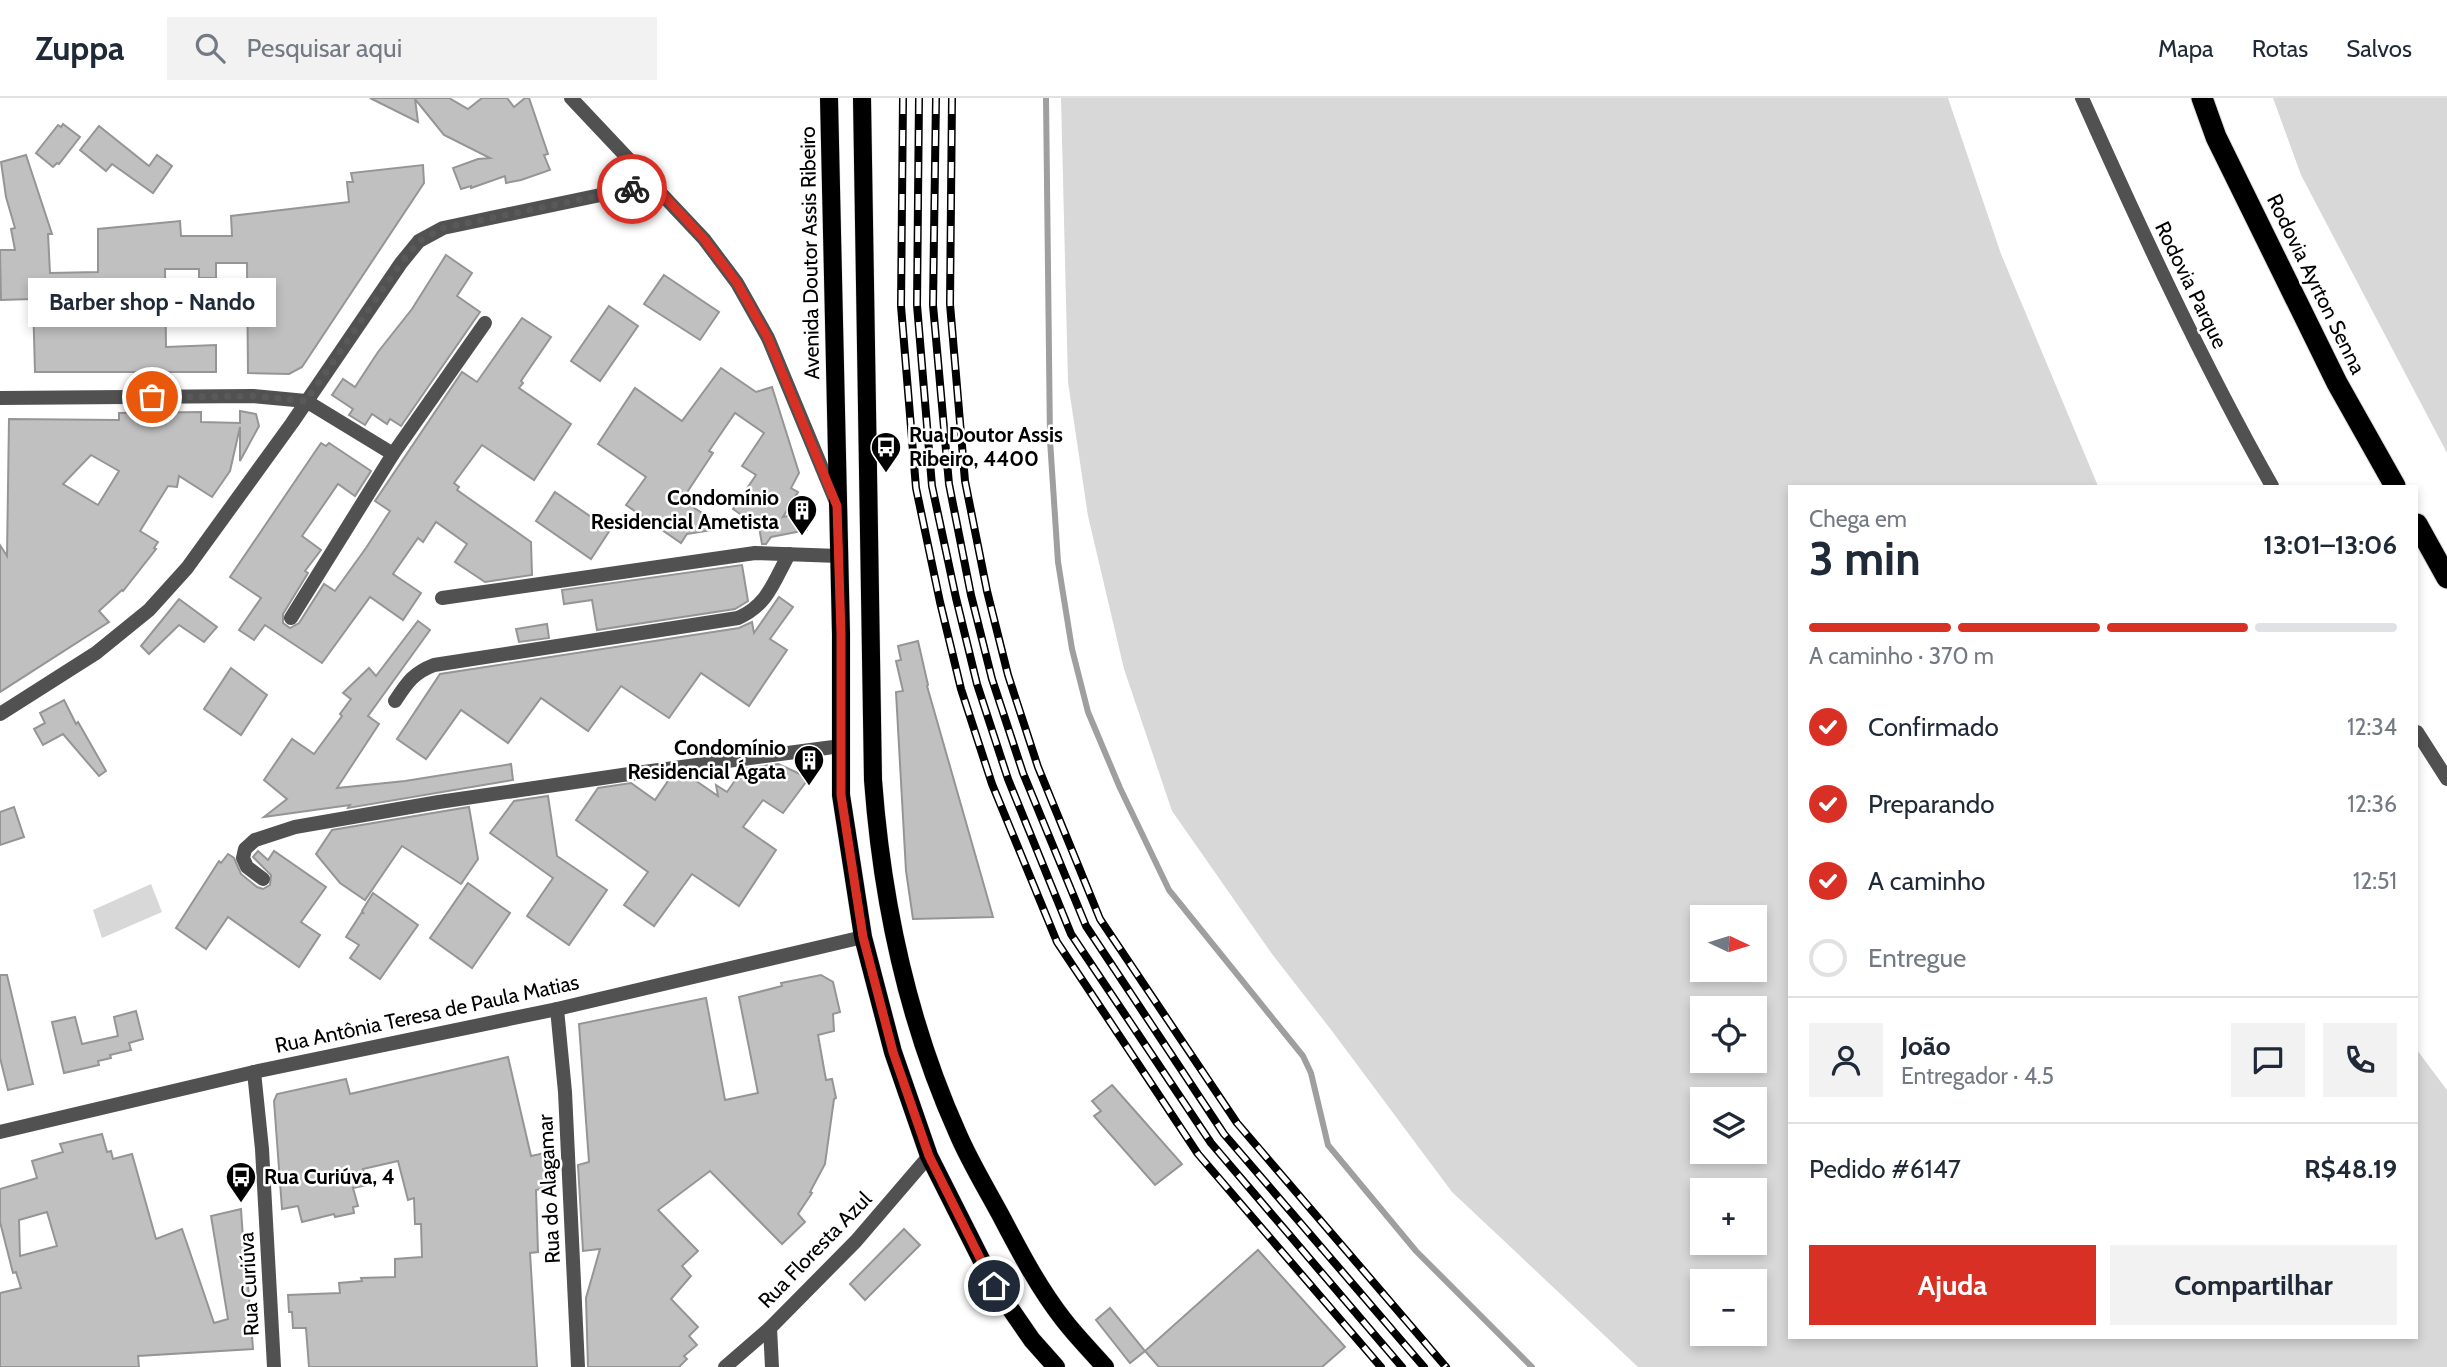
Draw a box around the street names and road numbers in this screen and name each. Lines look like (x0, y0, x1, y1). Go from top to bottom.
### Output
street label: Avenida Doutor Assis Ribeiro (795, 126, 824, 380)
street label: Rodovia Ayrton Senna (2262, 190, 2371, 378)
street label: Rodovia Parque (2150, 217, 2233, 353)
street label: Rua Antônia Teresa de Paula Matias (273, 969, 581, 1058)
street label: Rua do Alagamar (532, 1113, 565, 1264)
street label: Rua Floresta Azul (753, 1186, 876, 1313)
street label: Rua Curiúva (233, 1231, 264, 1337)

